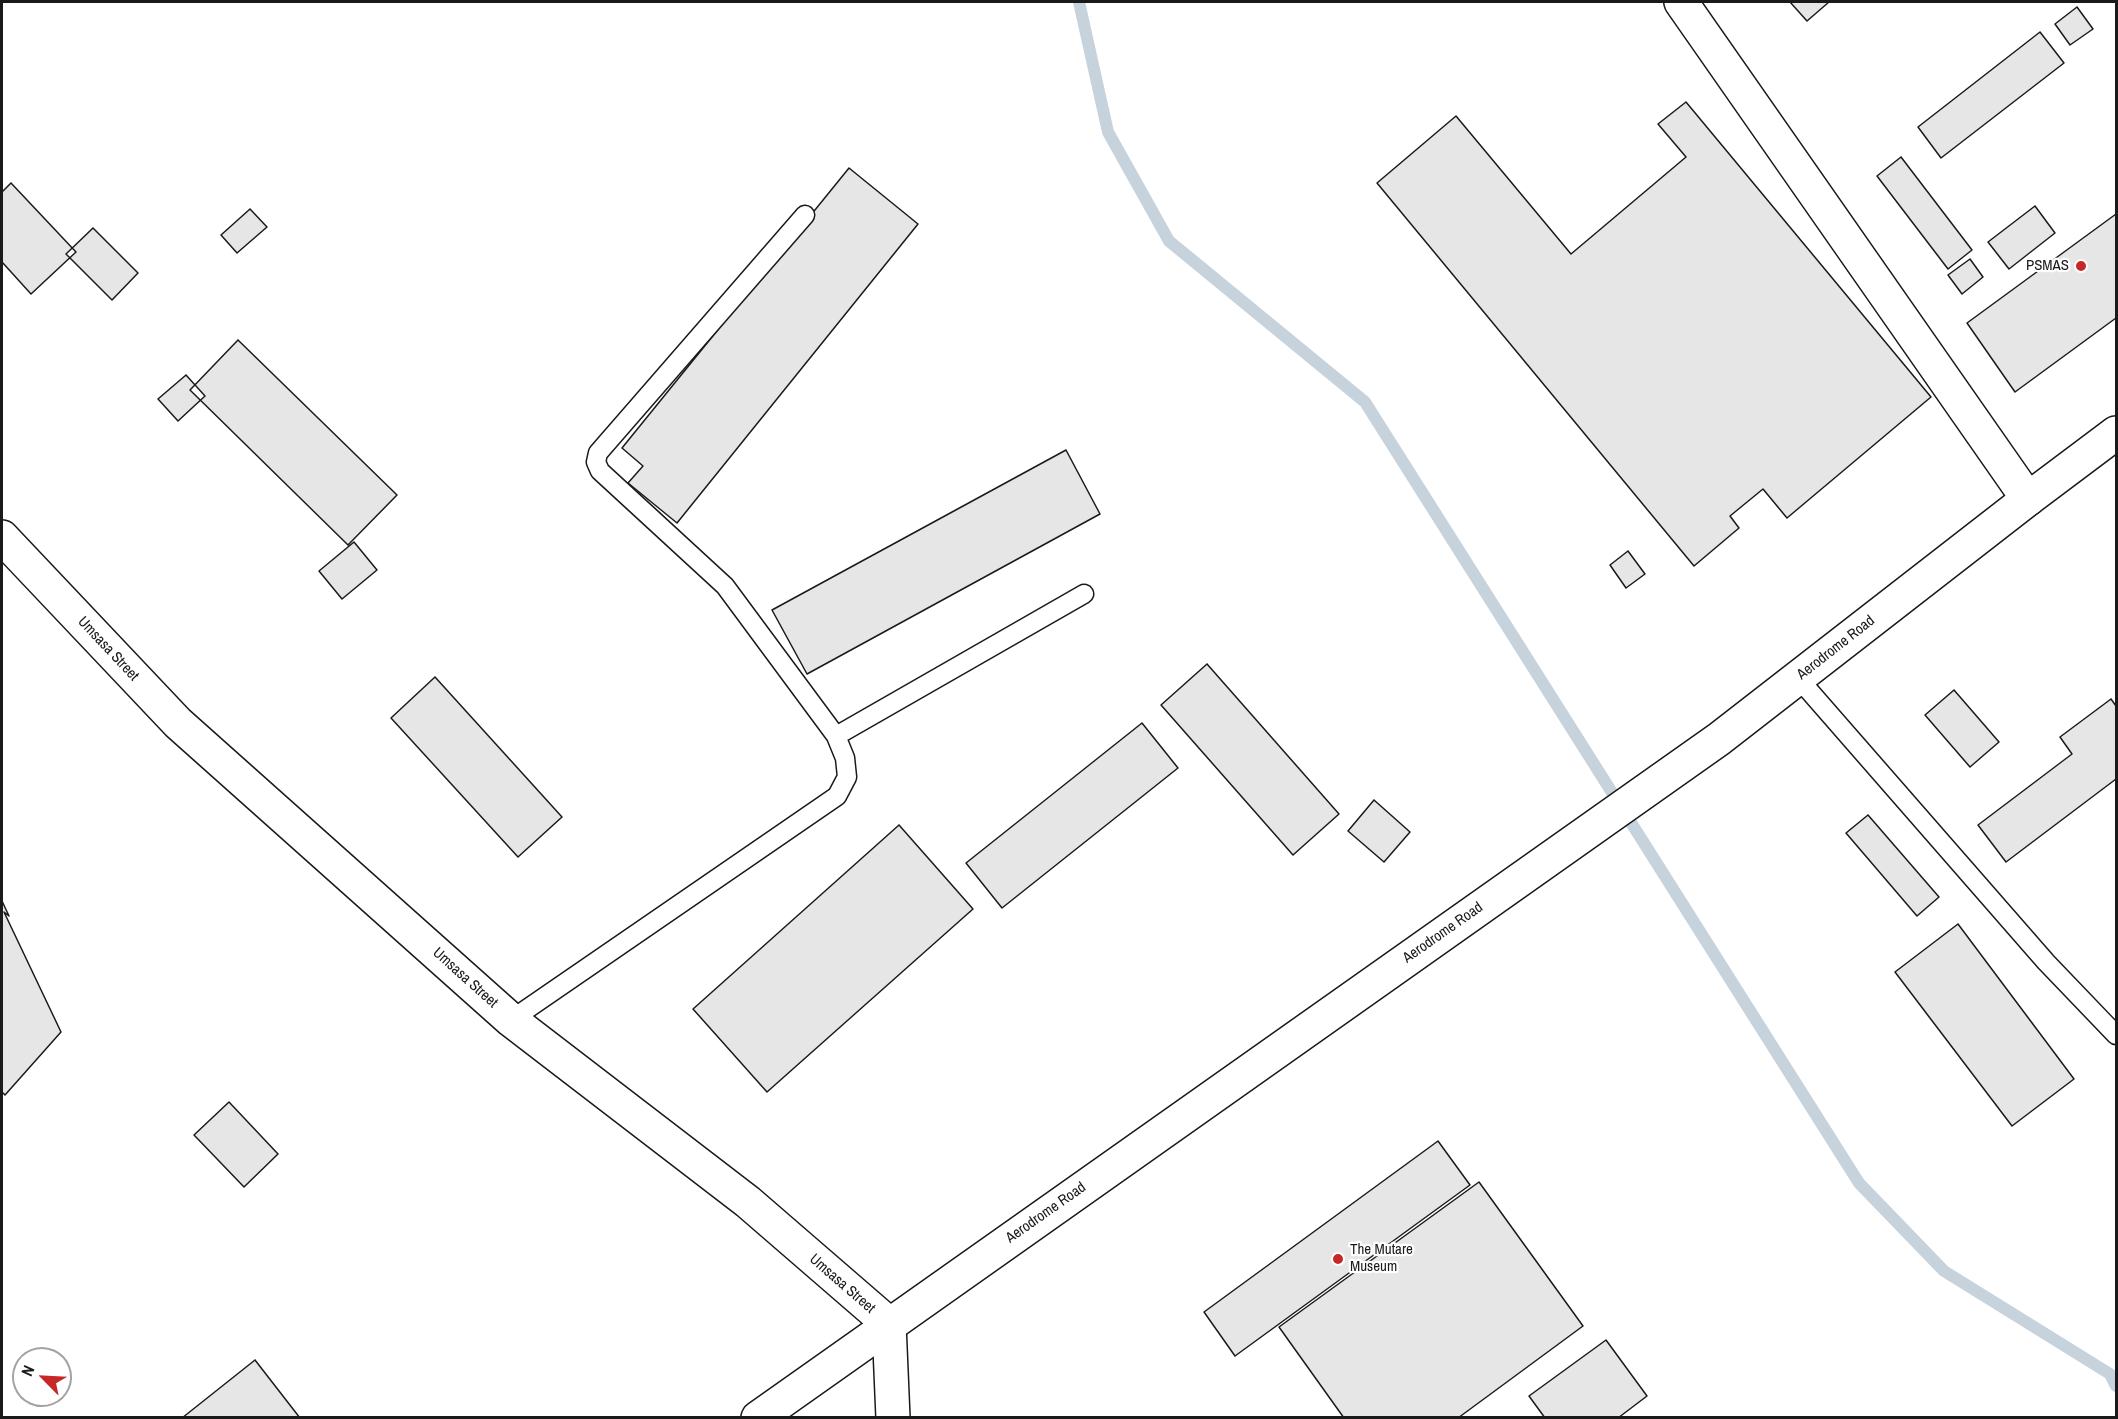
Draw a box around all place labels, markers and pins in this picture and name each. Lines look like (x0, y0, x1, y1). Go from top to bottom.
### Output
place label: PSMAS (2026, 257, 2069, 275)
marker: PSMAS (2074, 259, 2088, 273)
place label: The Mutare Museum (1350, 1241, 1413, 1276)
marker: The Mutare Museum (1331, 1252, 1345, 1266)

